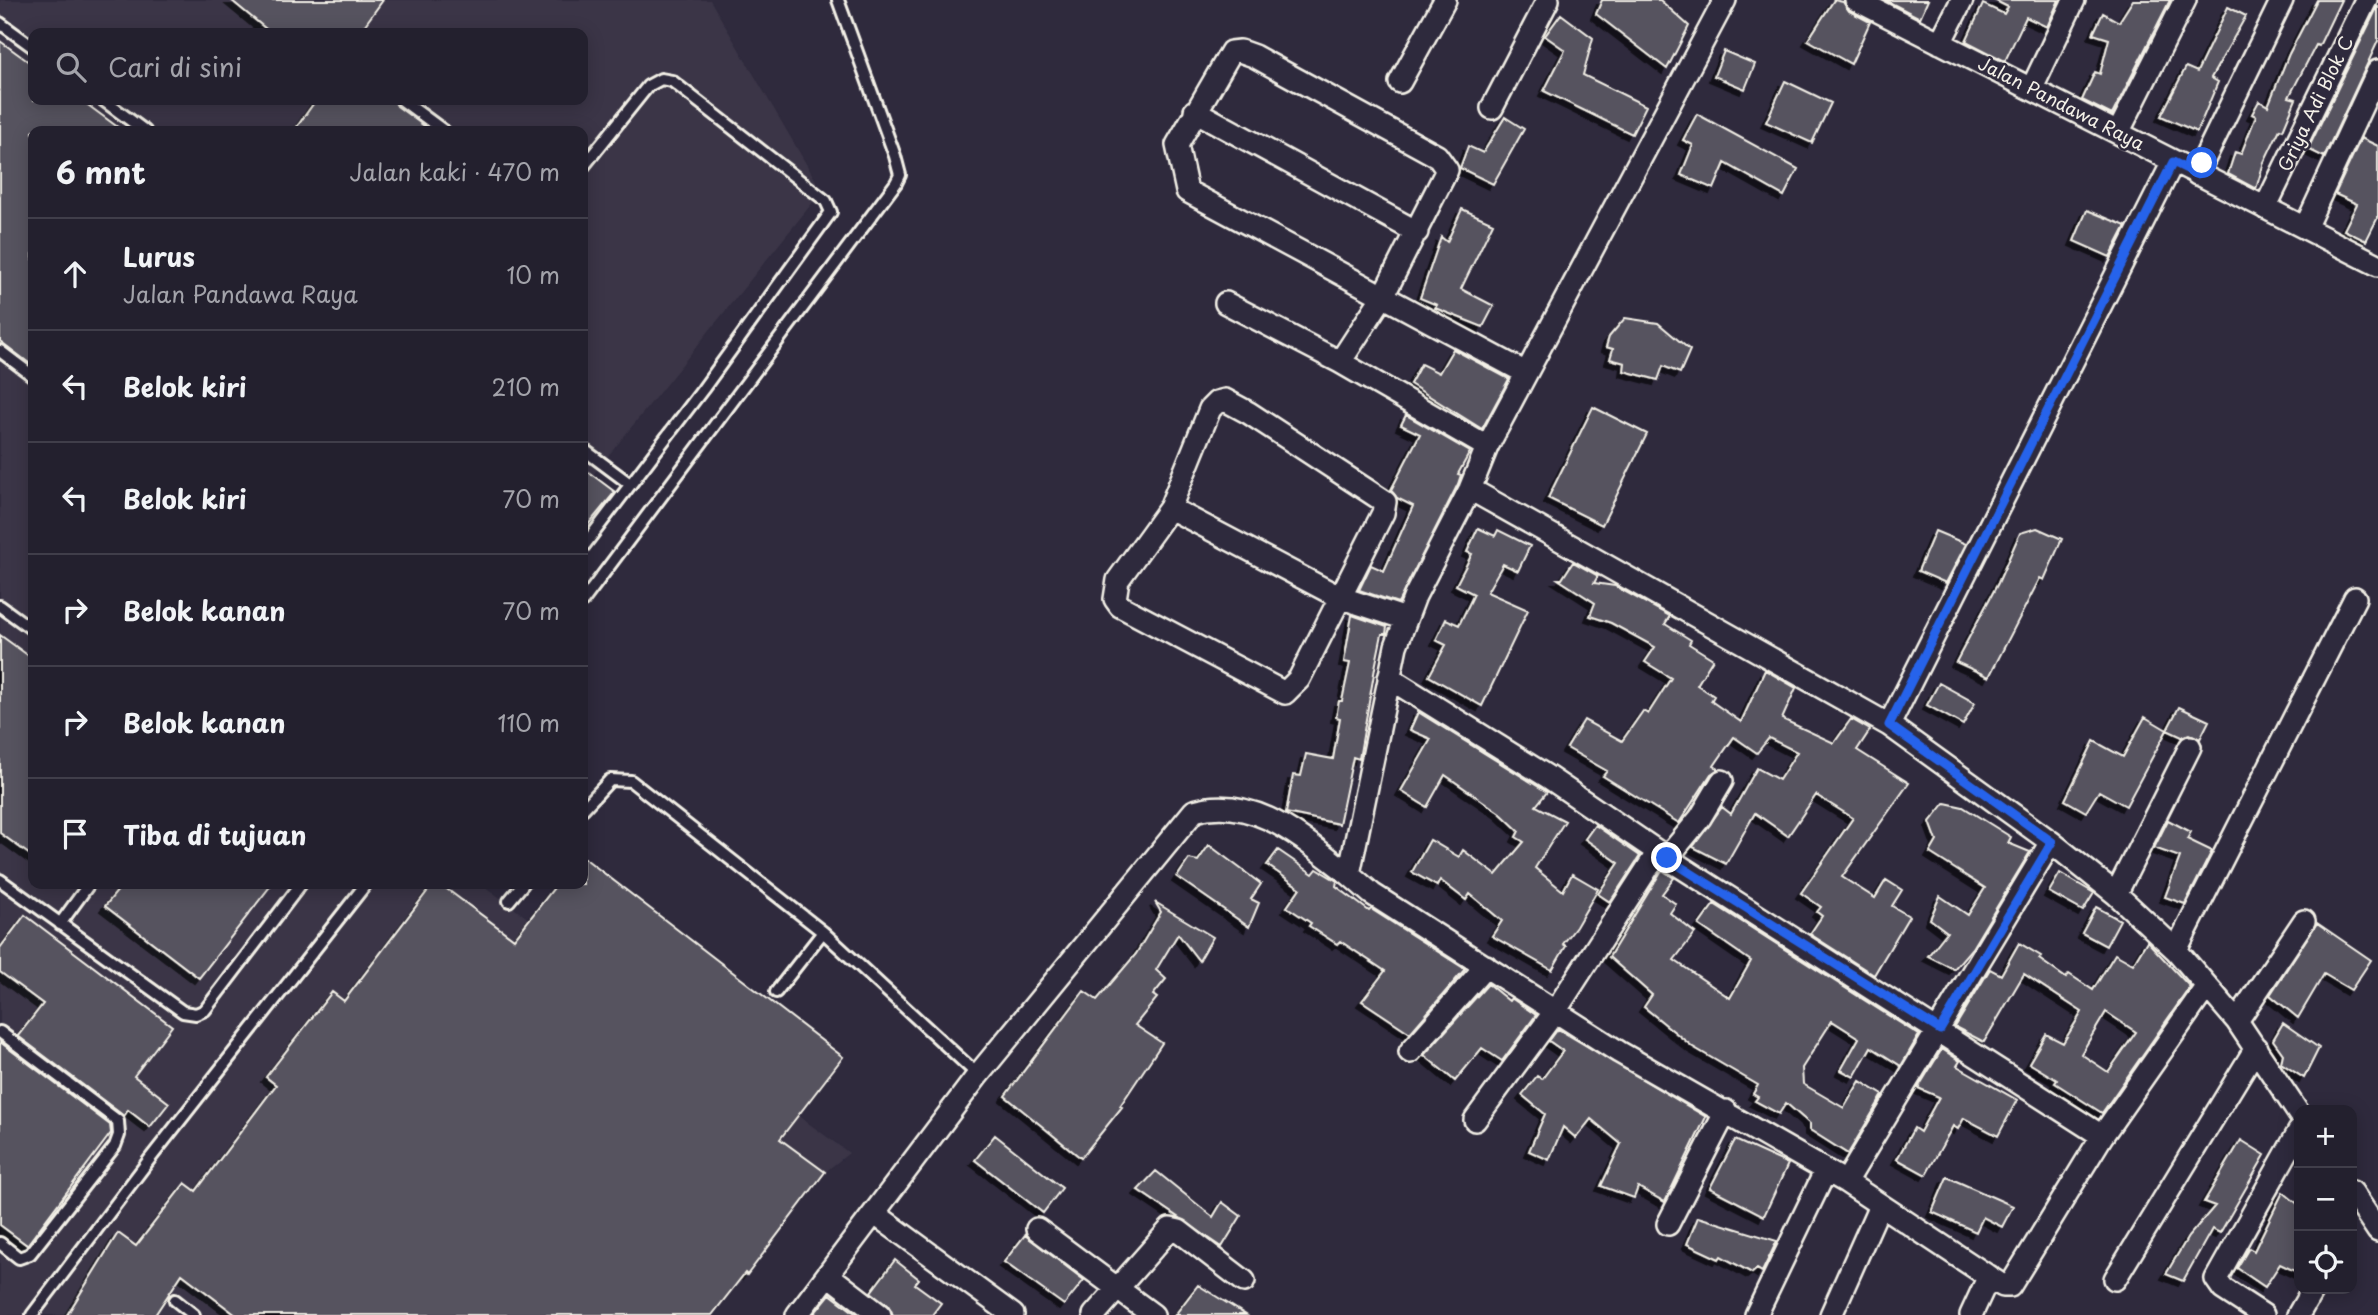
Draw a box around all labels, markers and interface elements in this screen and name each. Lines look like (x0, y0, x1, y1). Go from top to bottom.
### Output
search box (28, 28, 588, 105)
street label: Griya Adi Blok C (2270, 31, 2359, 176)
text: Cari di sini (108, 47, 242, 86)
icon: search (52, 48, 90, 86)
street label: Jalan Pandawa Raya (1974, 49, 2150, 157)
route start (2186, 147, 2217, 178)
text: 6 mnt (56, 149, 146, 194)
text: Jalan kaki · 470 m (349, 154, 560, 189)
text: Lurus (123, 237, 195, 276)
icon: ahead (56, 255, 94, 293)
text: 10 m (506, 257, 560, 292)
text: Jalan Pandawa Raya (123, 276, 358, 311)
icon: left (56, 367, 94, 405)
text: Belok kiri (123, 367, 246, 406)
text: 210 m (492, 369, 560, 404)
icon: left (56, 479, 94, 517)
text: Belok kiri (123, 479, 246, 518)
text: 70 m (502, 481, 560, 516)
icon: right (56, 591, 94, 629)
text: Belok kanan (123, 591, 285, 630)
text: 70 m (502, 593, 560, 628)
icon: right (56, 703, 94, 741)
text: Belok kanan (123, 703, 285, 742)
text: 110 m (498, 705, 560, 740)
icon: arrive (56, 815, 94, 853)
text: Tiba di tujuan (123, 815, 307, 854)
route end (1651, 842, 1682, 873)
map controls (2294, 1105, 2357, 1294)
button: + (2294, 1105, 2357, 1168)
button: − (2294, 1168, 2357, 1231)
button: locate (2294, 1231, 2357, 1294)

